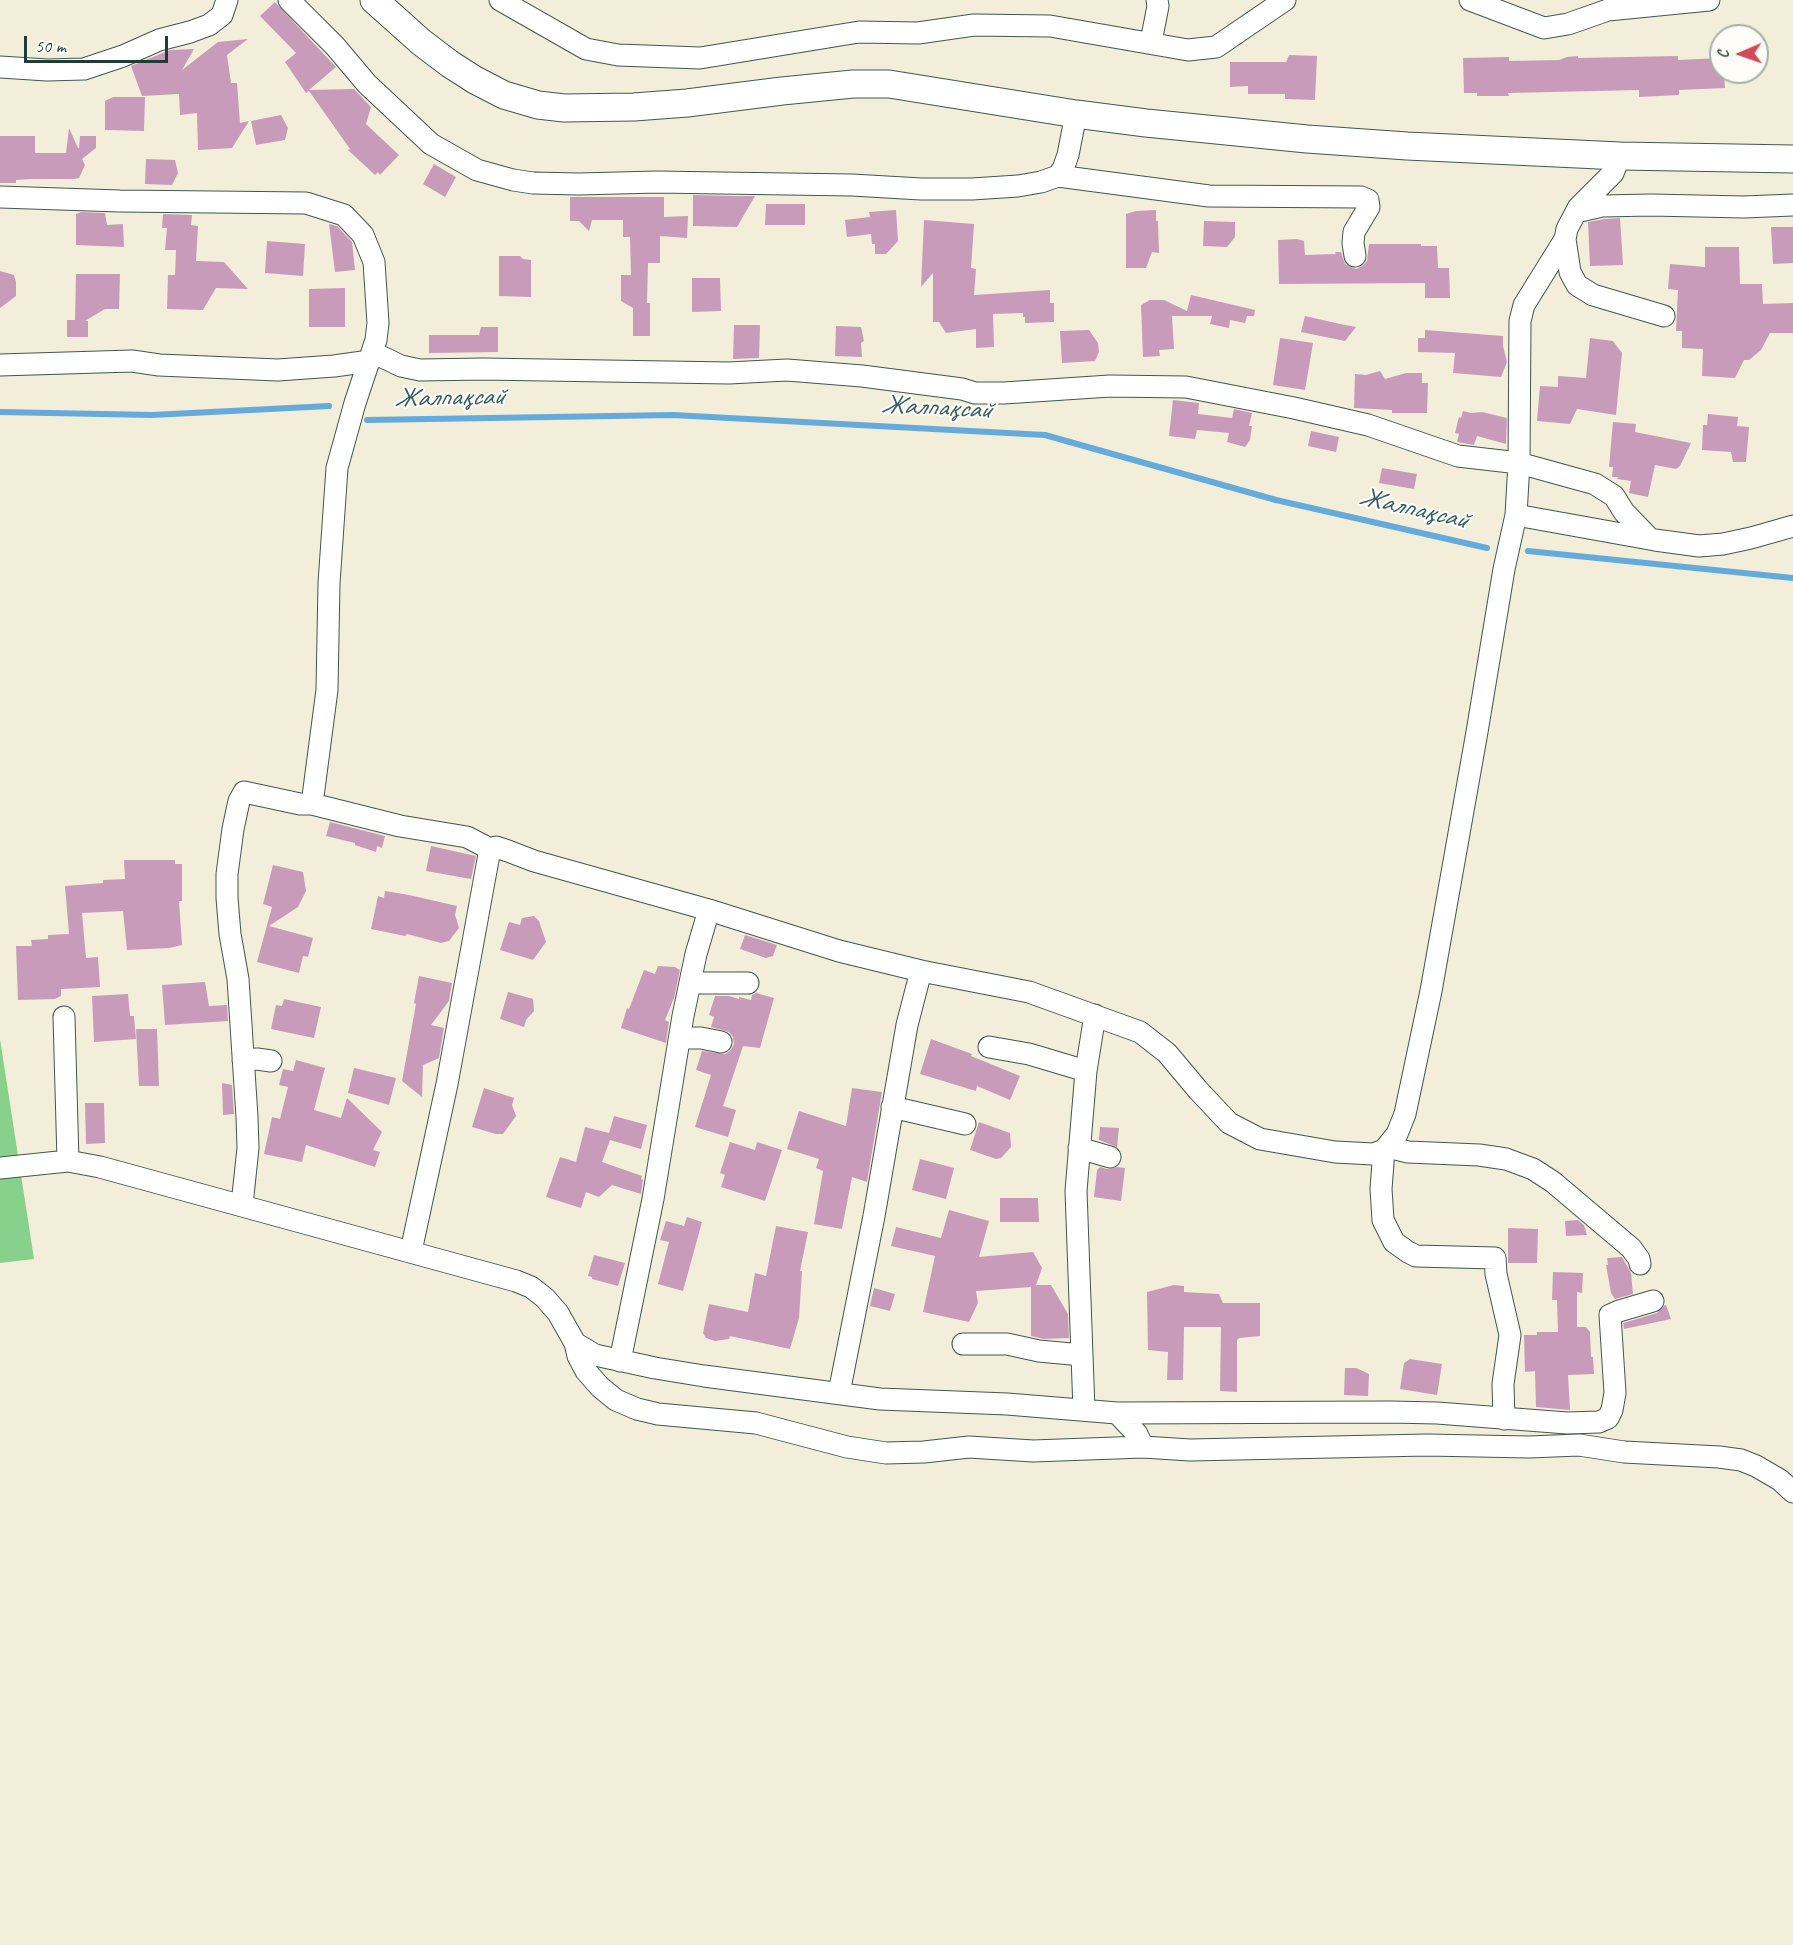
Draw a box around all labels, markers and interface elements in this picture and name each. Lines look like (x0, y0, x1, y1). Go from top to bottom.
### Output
scale bar (27, 24, 171, 62)
north arrow (1709, 24, 1769, 84)
text: 50 m (35, 35, 66, 57)
text: С (1713, 50, 1733, 59)
water label: Жалпақсай (394, 381, 504, 415)
water label: Жалпақсай (880, 389, 992, 427)
water label: Жалпақсай (1356, 481, 1470, 537)

